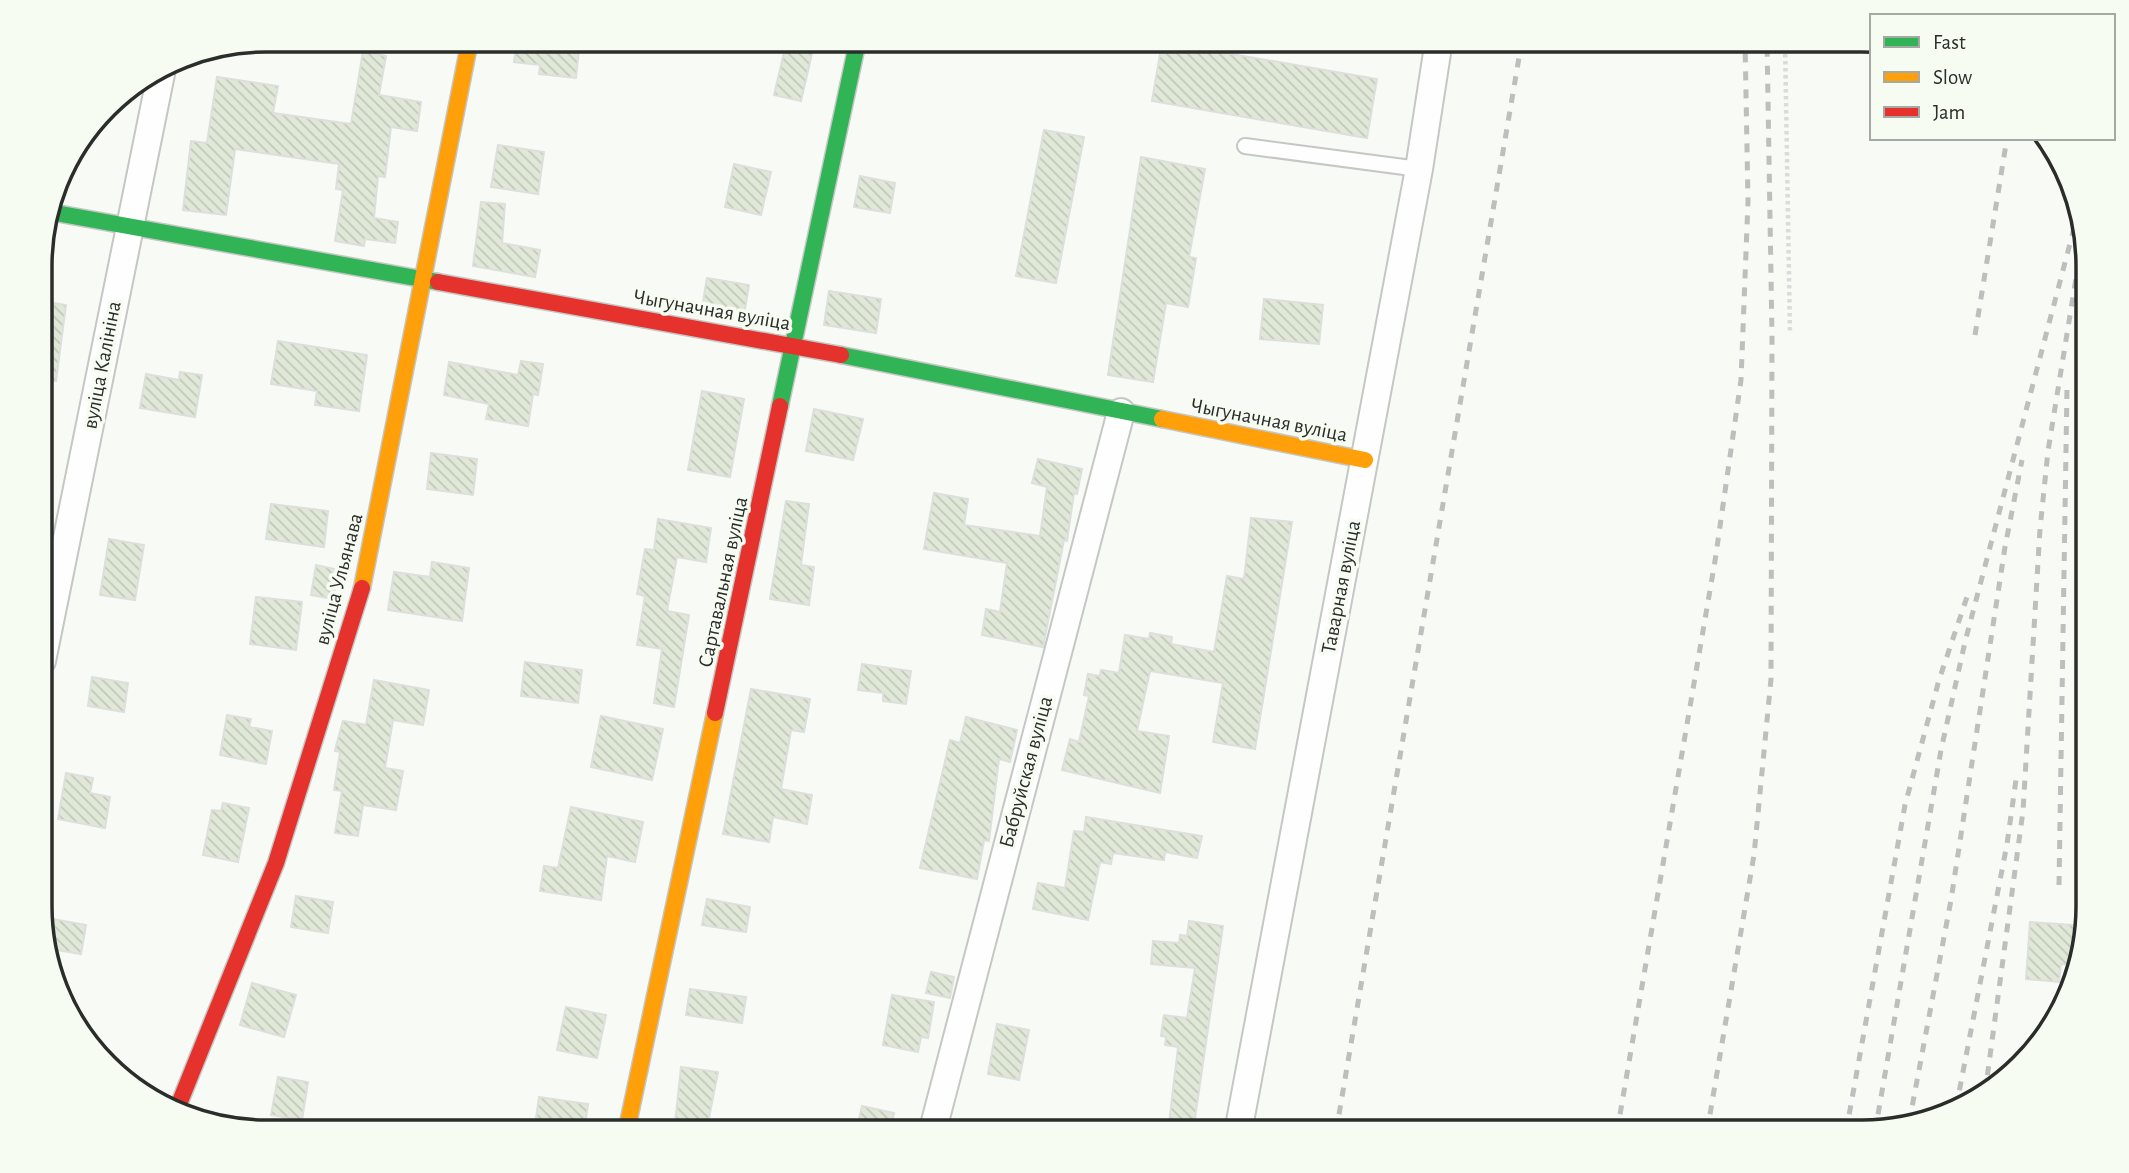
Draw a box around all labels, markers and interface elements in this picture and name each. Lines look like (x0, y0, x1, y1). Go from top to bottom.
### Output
legend (1870, 14, 2115, 140)
text: Fast (1933, 32, 1966, 53)
text: Slow (1933, 67, 1972, 88)
text: Jam (1933, 102, 1965, 123)
street label: Чыгуначная вуліца (632, 286, 793, 334)
street label: вуліца Калініна (79, 299, 125, 431)
street label: Чыгуначная вуліца (1189, 395, 1349, 446)
street label: Сартавальная вуліца (695, 494, 751, 669)
street label: вуліца Ульянава (311, 510, 367, 647)
street label: Таварная вуліца (1318, 518, 1364, 655)
street label: Бабруйская вуліца (996, 694, 1056, 850)

